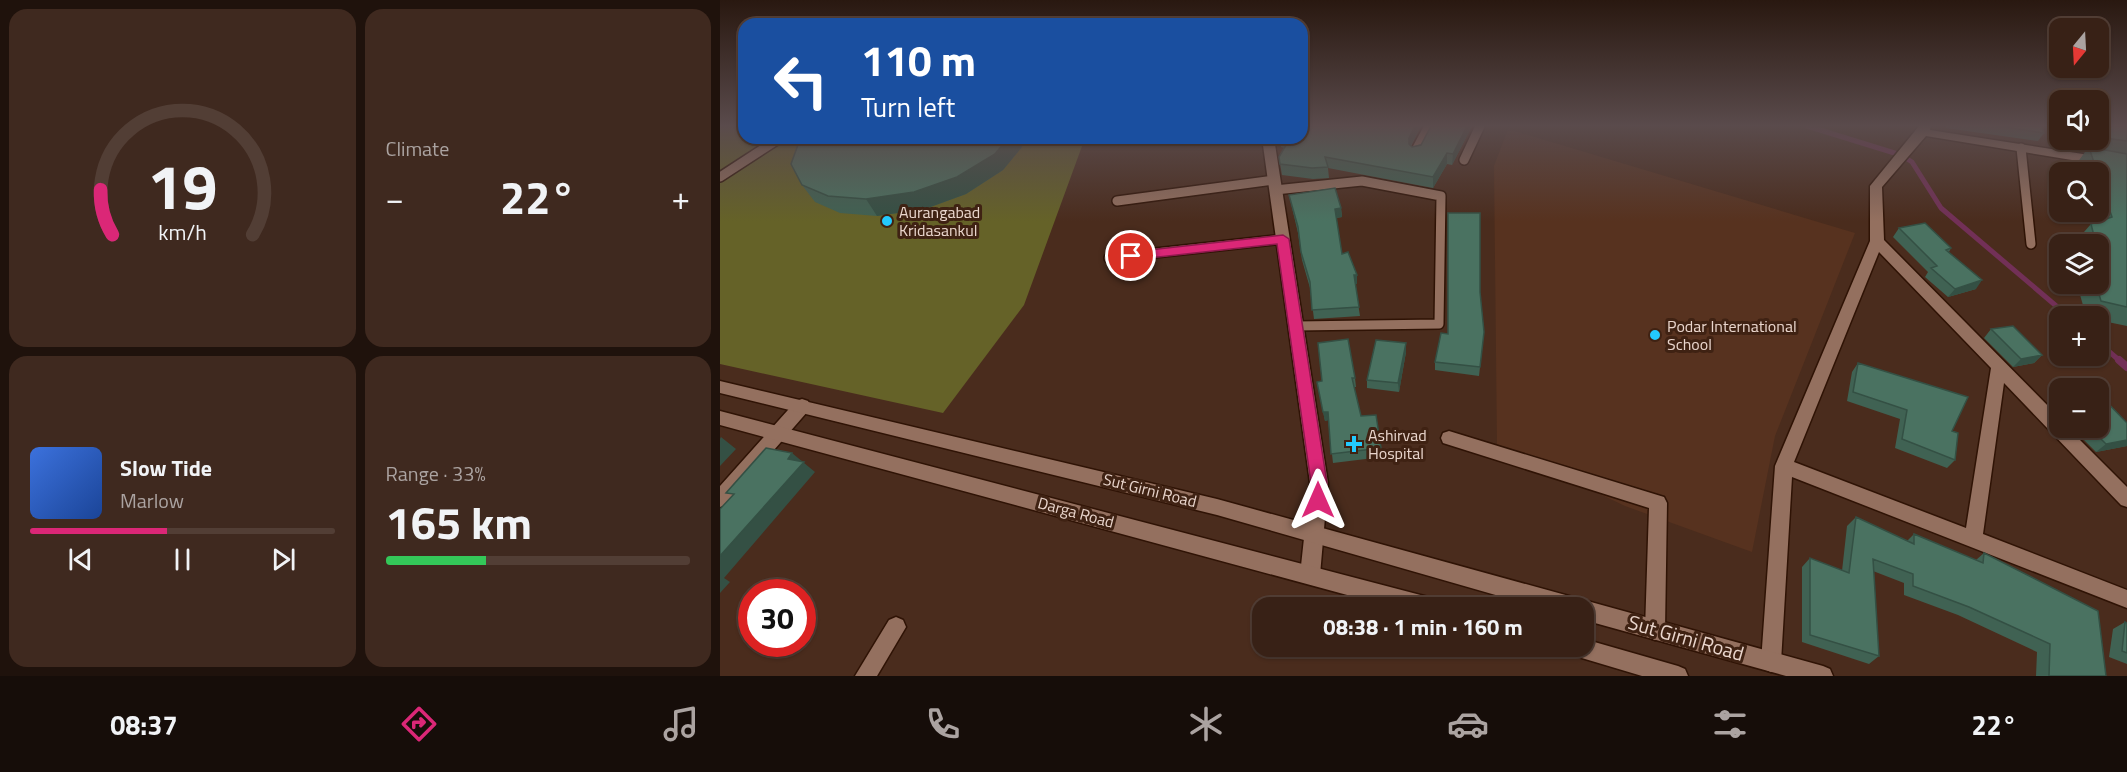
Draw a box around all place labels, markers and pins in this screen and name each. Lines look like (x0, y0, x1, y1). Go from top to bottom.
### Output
place label: Aurangabad Kridasankul (899, 200, 980, 242)
marker: Aurangabad Kridasankul (880, 214, 894, 228)
pin (1105, 230, 1156, 281)
place label: Podar International School (1667, 314, 1797, 356)
marker: Podar International School (1648, 328, 1662, 342)
place label: Ashirvad Hospital (1368, 423, 1427, 465)
marker: Ashirvad Hospital (1345, 435, 1363, 453)

